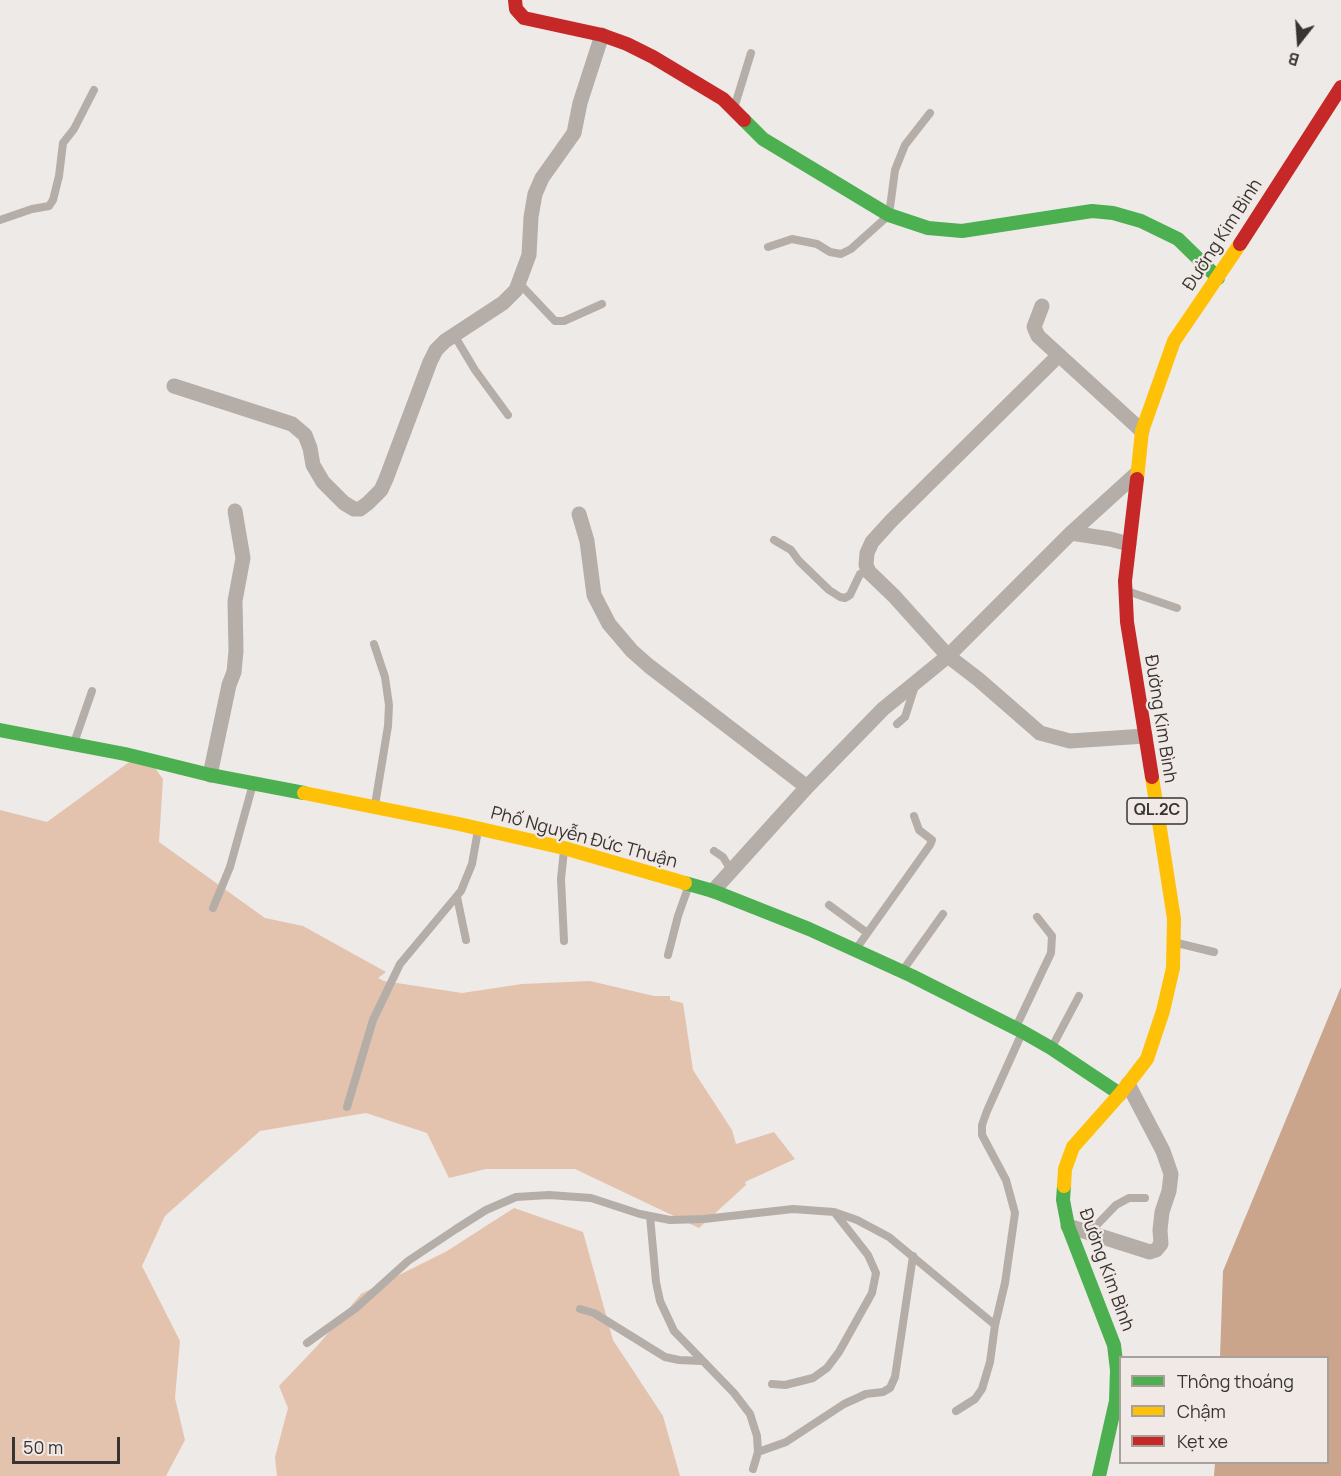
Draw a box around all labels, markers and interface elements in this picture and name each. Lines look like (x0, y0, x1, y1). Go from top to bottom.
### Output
north arrow (1269, 12, 1329, 72)
text: B (1286, 47, 1302, 71)
street label: Đường Kim Bình (1179, 175, 1267, 295)
street label: Đường Kim Bình (1139, 654, 1181, 784)
road number: QL.2C (1127, 798, 1187, 824)
street label: Phố Nguyễn Đức Thuận (488, 803, 680, 873)
street label: Đường Kim Bình (1074, 1206, 1138, 1334)
legend (1119, 1356, 1329, 1464)
text: Thông thoáng (1177, 1369, 1294, 1393)
text: Chậm (1177, 1399, 1226, 1423)
scale bar (15, 1425, 123, 1463)
text: Kẹt xe (1177, 1429, 1228, 1453)
text: 50 m (23, 1435, 63, 1459)

